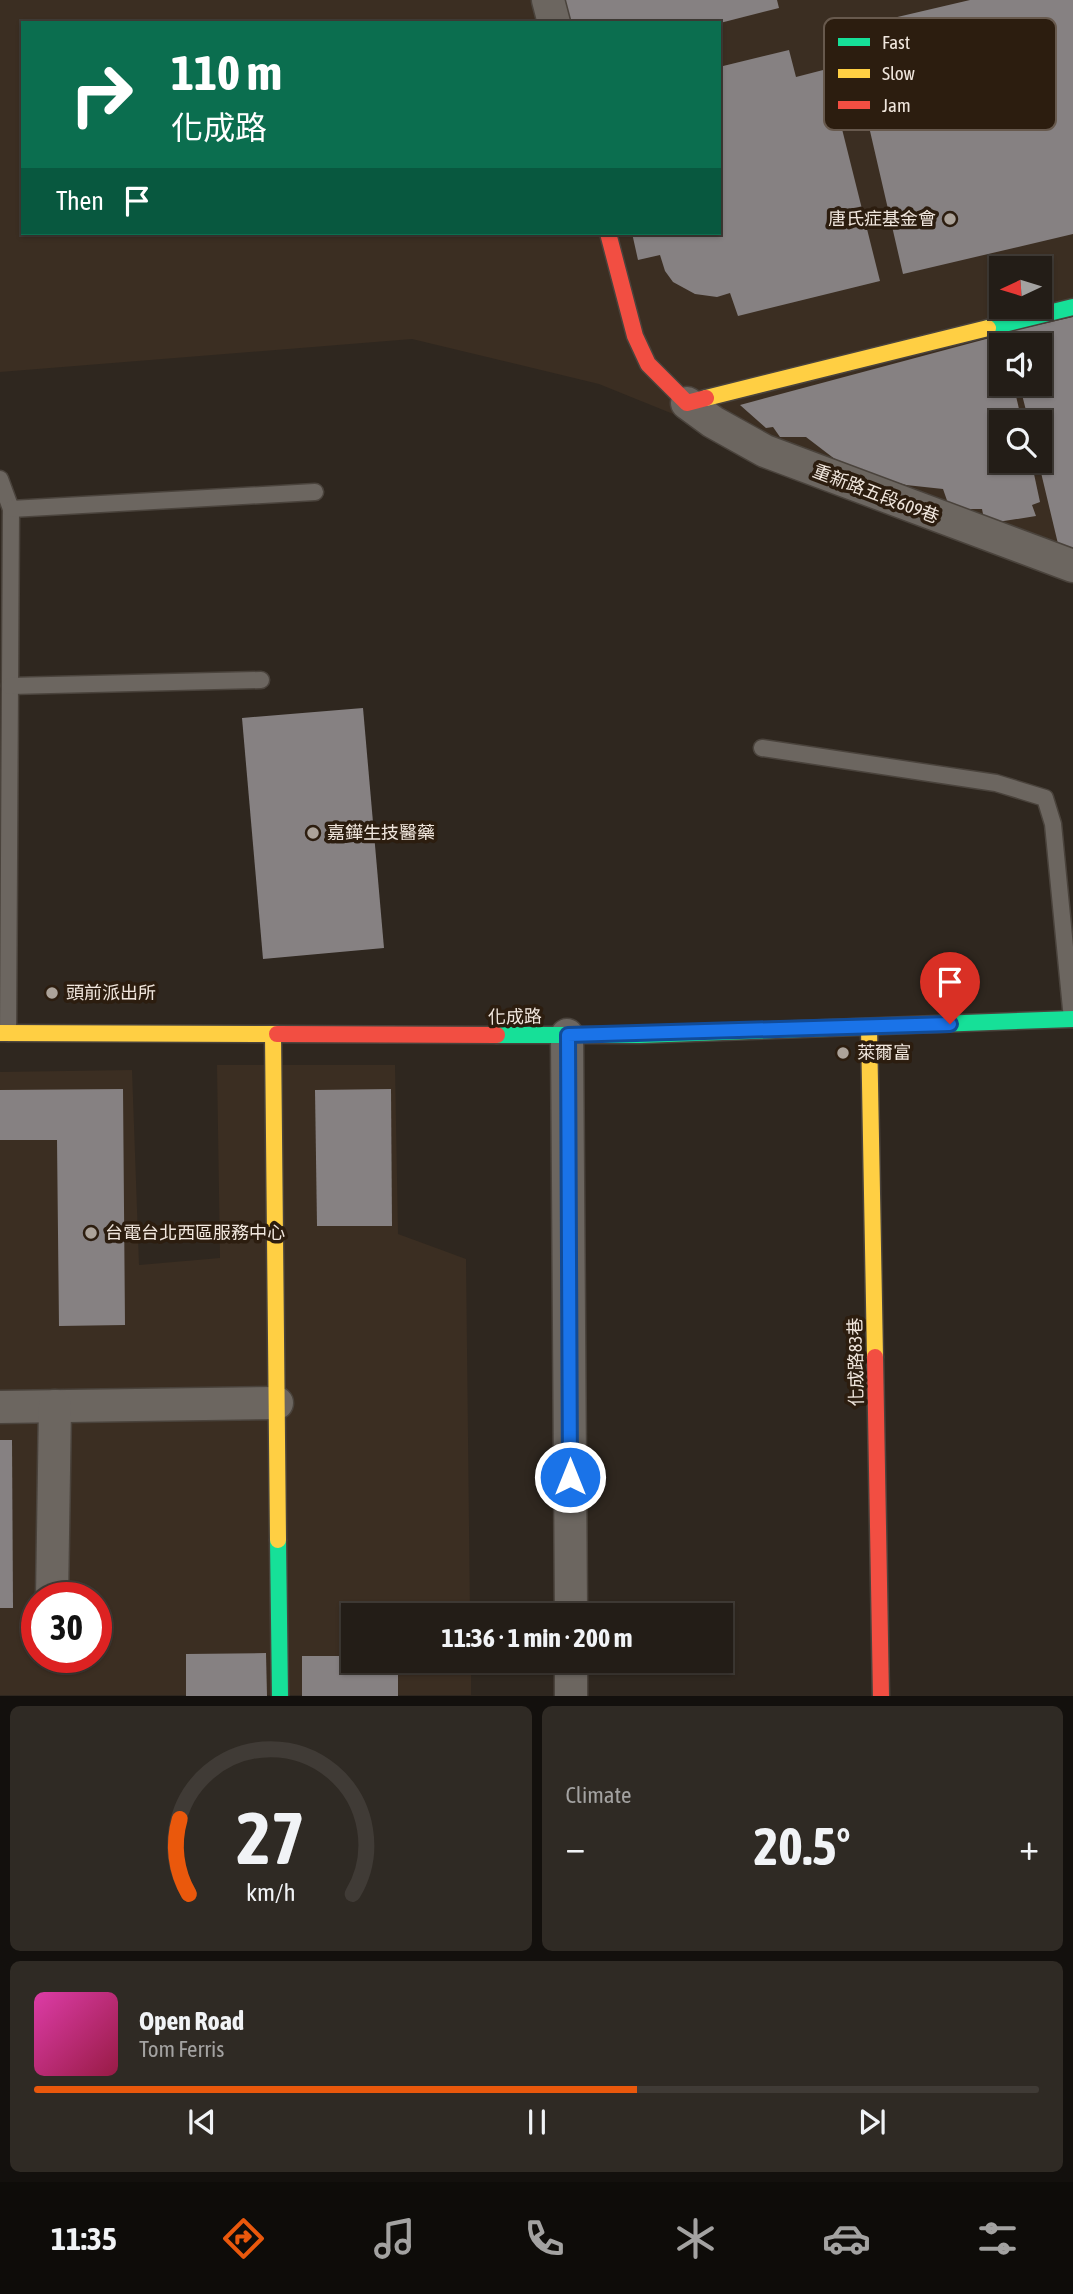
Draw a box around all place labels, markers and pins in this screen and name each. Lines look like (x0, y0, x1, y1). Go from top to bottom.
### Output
place label: 唐氏症基金會 (828, 208, 936, 229)
marker: 唐氏症基金會 (942, 211, 958, 227)
place label: 嘉鏵生技醫藥 (327, 822, 435, 843)
marker: 嘉鏵生技醫藥 (305, 825, 321, 841)
pin (920, 952, 980, 1024)
place label: 頭前派出所 (66, 982, 156, 1003)
marker: 頭前派出所 (44, 985, 60, 1001)
place label: 萊爾富 (857, 1042, 911, 1063)
marker: 萊爾富 (835, 1045, 851, 1061)
place label: 台電台北西區服務中心 (105, 1222, 285, 1243)
marker: 台電台北西區服務中心 (83, 1225, 99, 1241)

